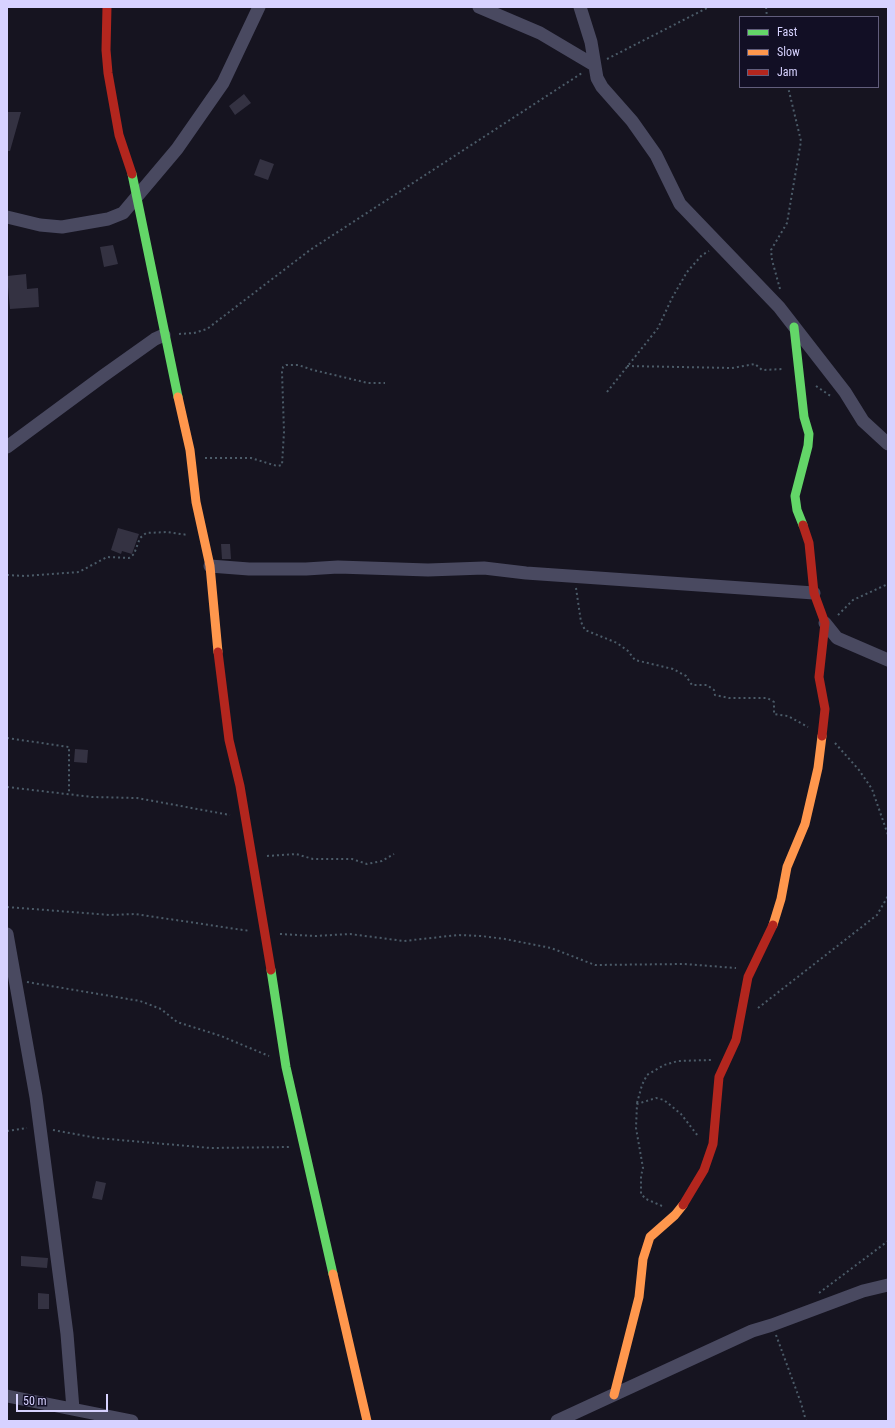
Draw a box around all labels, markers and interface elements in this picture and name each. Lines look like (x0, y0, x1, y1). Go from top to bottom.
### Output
legend (739, 16, 879, 88)
text: Fast (777, 25, 797, 39)
text: Slow (777, 45, 800, 59)
text: Jam (777, 65, 798, 79)
scale bar (18, 1386, 110, 1412)
text: 50 m (23, 1394, 47, 1408)

